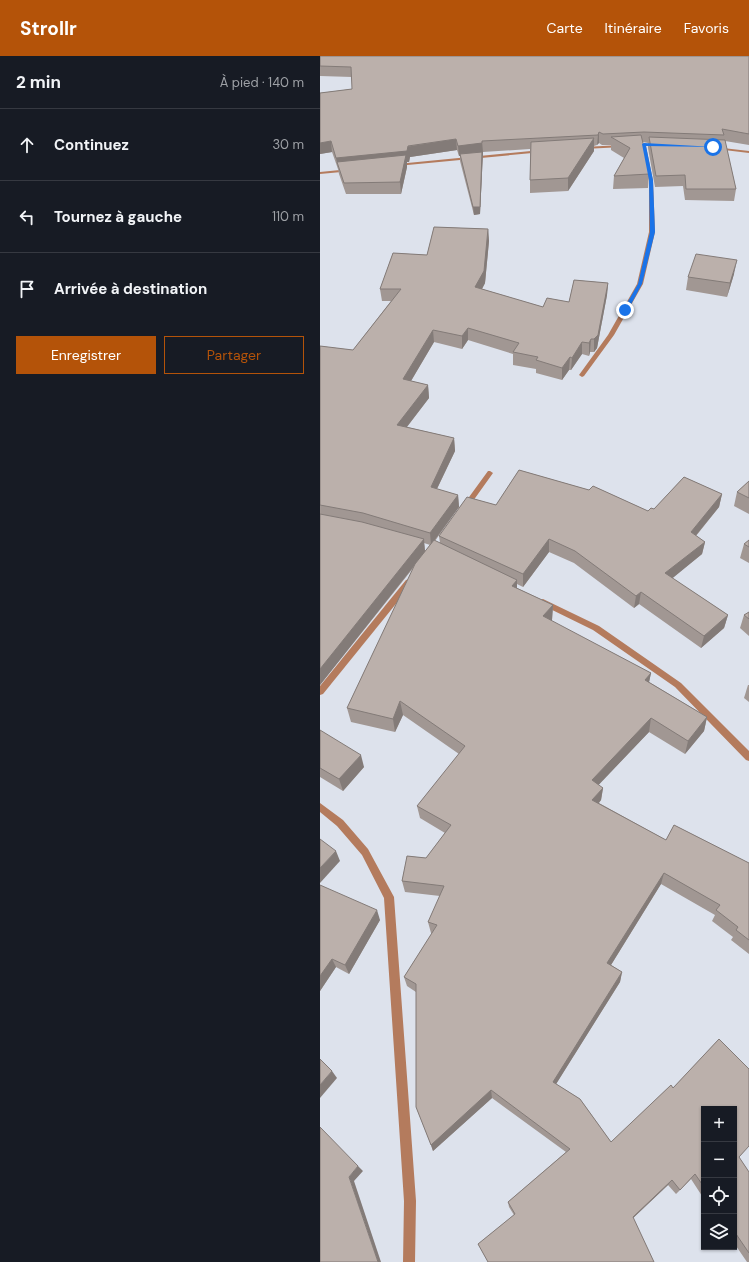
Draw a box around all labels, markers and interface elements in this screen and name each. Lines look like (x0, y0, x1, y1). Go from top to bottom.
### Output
text: Strollr (20, 16, 77, 41)
text: Carte (547, 19, 583, 37)
text: Itinéraire (605, 19, 662, 37)
text: Favoris (684, 19, 729, 37)
text: 2 min (16, 71, 61, 93)
text: À pied · 140 m (220, 74, 304, 91)
icon: ahead (16, 134, 38, 156)
text: Continuez (54, 135, 129, 155)
text: 30 m (272, 136, 304, 153)
route start (704, 138, 722, 156)
icon: left (16, 206, 38, 228)
text: Tournez à gauche (54, 207, 182, 227)
text: 110 m (272, 208, 304, 225)
icon: arrive (16, 278, 38, 300)
text: Arrivée à destination (54, 279, 207, 299)
route end (616, 301, 634, 319)
button: Enregistrer (16, 336, 156, 374)
button: Partager (164, 336, 304, 374)
map controls (701, 1106, 737, 1250)
button: + (701, 1106, 737, 1142)
button: − (701, 1142, 737, 1178)
button: locate (701, 1178, 737, 1214)
button: layers (701, 1214, 737, 1250)

